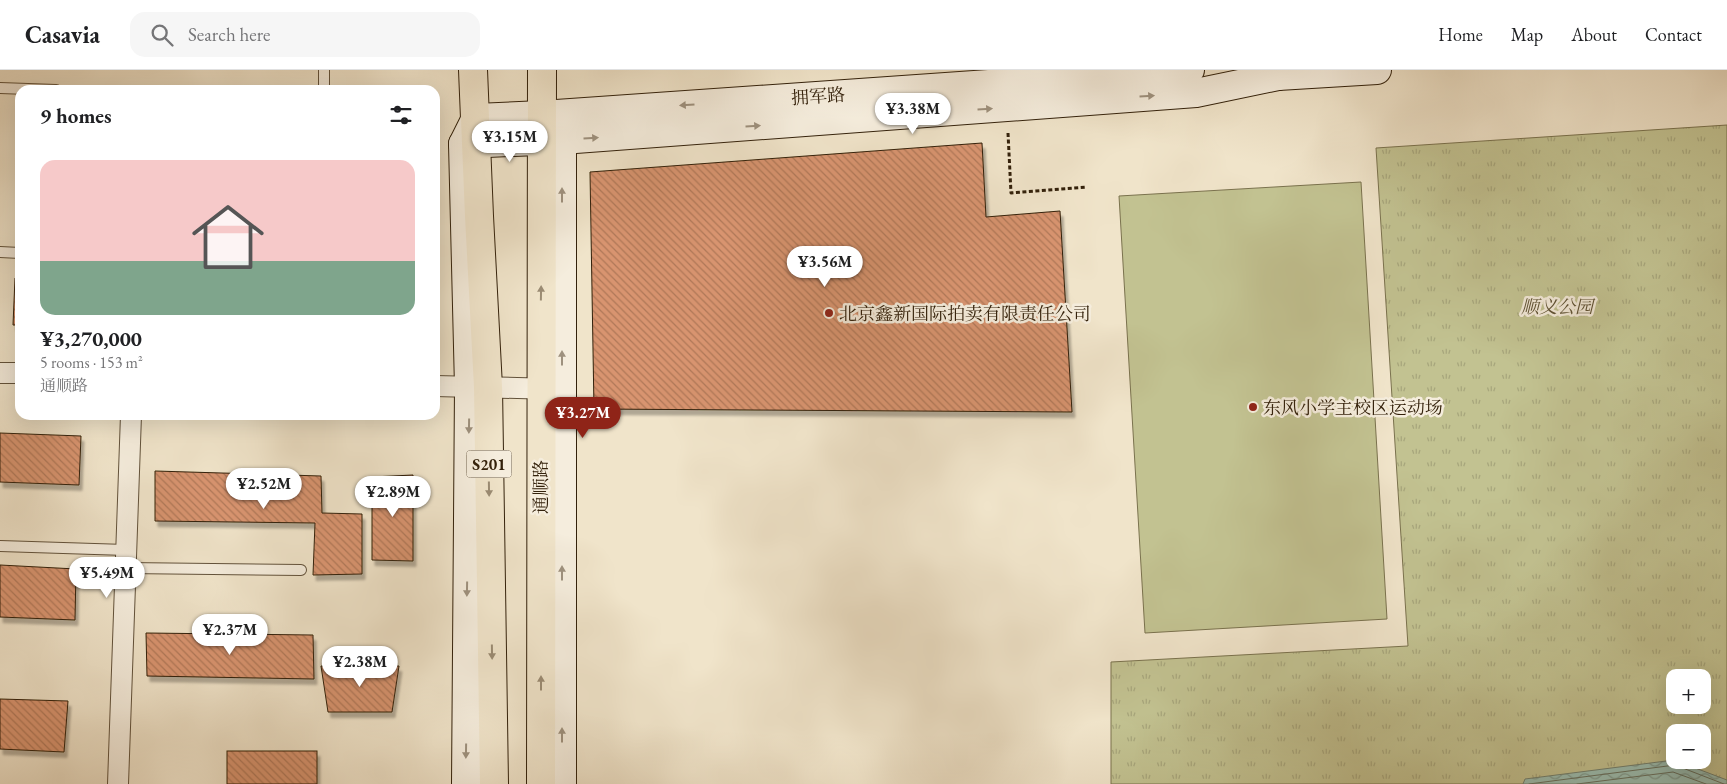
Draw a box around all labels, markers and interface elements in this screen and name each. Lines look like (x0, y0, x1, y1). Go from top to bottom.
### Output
search box (130, 12, 480, 57)
text: Casavia (25, 19, 100, 50)
icon: search (148, 21, 176, 49)
text: Search here (188, 22, 270, 47)
text: Home (1438, 23, 1483, 46)
text: Map (1511, 23, 1543, 46)
text: About (1571, 23, 1617, 46)
text: Contact (1645, 23, 1702, 46)
street label: 拥军路 (790, 83, 846, 109)
pin: ¥3.38M (872, 92, 954, 135)
one-way arrow (1140, 92, 1156, 100)
text: ¥3.38M (886, 98, 940, 119)
icon: filters (387, 101, 415, 129)
text: 9 homes (40, 102, 112, 129)
one-way arrow (679, 102, 695, 110)
one-way arrow (978, 104, 994, 112)
pin: ¥3.15M (469, 121, 551, 163)
one-way arrow (746, 122, 762, 130)
text: ¥3.15M (483, 126, 537, 147)
one-way arrow (584, 134, 600, 142)
one-way arrow (558, 187, 566, 203)
icon: home (183, 192, 273, 282)
pin: ¥3.56M (784, 246, 866, 288)
text: ¥3.56M (798, 251, 852, 272)
one-way arrow (537, 285, 545, 301)
park label: 顺义公园 (1521, 295, 1596, 318)
place label: 北京鑫新国际拍卖有限责任公司 (839, 302, 1091, 325)
marker: 北京鑫新国际拍卖有限责任公司 (823, 307, 835, 319)
text: ¥3,270,000 (40, 325, 142, 352)
one-way arrow (558, 350, 566, 366)
text: 5 rooms · 153 m² (40, 352, 143, 373)
text: 通顺路 (40, 375, 88, 396)
pin: ¥3.27M (542, 396, 624, 439)
place label: 东风小学主校区运动场 (1263, 396, 1443, 419)
marker: 东风小学主校区运动场 (1247, 401, 1259, 413)
text: ¥3.27M (556, 402, 610, 423)
one-way arrow (465, 419, 473, 435)
road number: S201 (466, 450, 512, 478)
street label: 通顺路 (529, 460, 552, 514)
pin: ¥2.52M (223, 468, 305, 510)
text: ¥2.52M (237, 473, 291, 494)
pin: ¥2.89M (352, 476, 434, 518)
text: ¥2.89M (366, 481, 420, 502)
one-way arrow (485, 482, 493, 498)
pin: ¥5.49M (66, 556, 148, 599)
text: ¥5.49M (80, 562, 134, 583)
one-way arrow (558, 565, 566, 581)
one-way arrow (463, 581, 471, 597)
pin: ¥2.37M (189, 614, 271, 656)
text: ¥2.37M (203, 619, 257, 640)
one-way arrow (488, 644, 496, 660)
pin: ¥2.38M (319, 646, 401, 688)
text: ¥2.38M (333, 651, 387, 672)
map controls (1666, 669, 1711, 769)
button: + (1666, 669, 1711, 714)
one-way arrow (537, 675, 545, 691)
button: − (1666, 724, 1711, 769)
one-way arrow (558, 727, 566, 743)
one-way arrow (462, 744, 470, 760)

